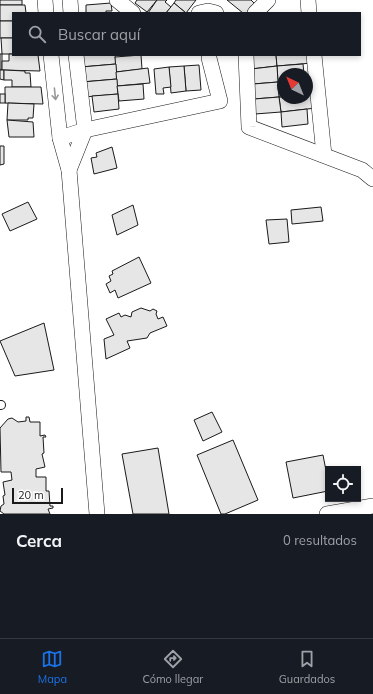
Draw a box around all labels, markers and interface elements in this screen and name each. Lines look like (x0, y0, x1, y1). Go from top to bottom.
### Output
search box (12, 12, 361, 56)
icon: search (26, 23, 48, 45)
text: Buscar aquí (58, 25, 140, 44)
north arrow (277, 68, 313, 104)
one-way arrow (52, 87, 59, 100)
map controls (325, 466, 361, 502)
button: locate (325, 466, 361, 502)
scale bar (12, 486, 63, 505)
text: 20 m (18, 488, 44, 502)
text: Cerca (16, 530, 62, 551)
text: 0 resultados (283, 532, 357, 548)
tab: Mapa (38, 648, 67, 686)
tab: Cómo llegar (143, 648, 203, 686)
tab: Guardados (279, 648, 335, 686)

